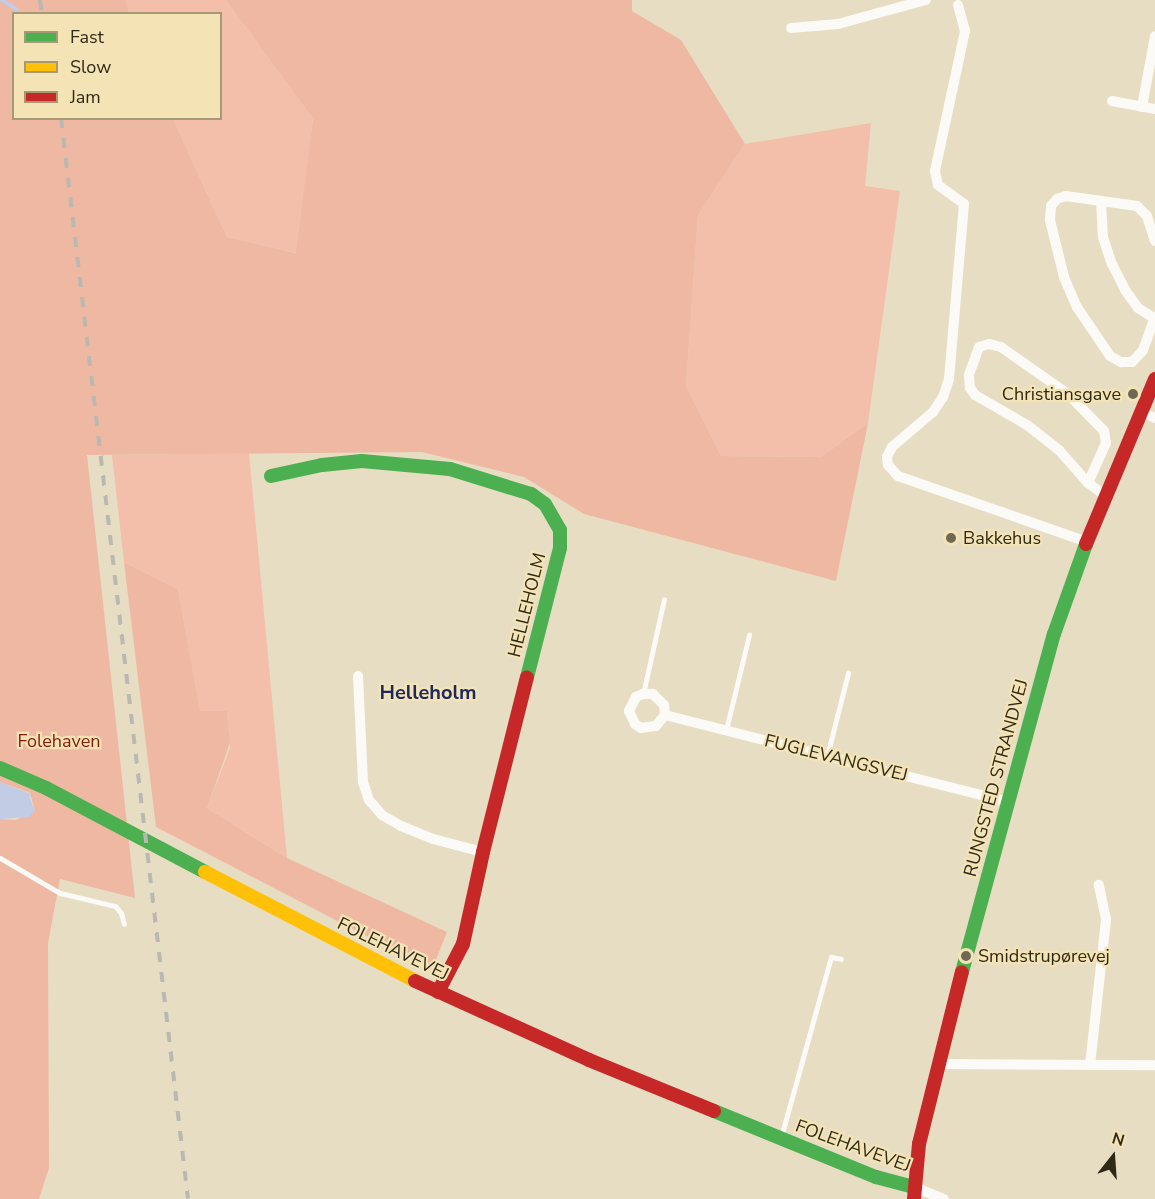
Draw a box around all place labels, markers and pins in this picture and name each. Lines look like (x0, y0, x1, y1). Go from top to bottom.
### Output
place label: Christiansgave (1002, 383, 1121, 405)
marker: Christiansgave (1126, 387, 1140, 401)
place label: Bakkehus (963, 527, 1041, 549)
marker: Bakkehus (944, 531, 958, 545)
place label: Smidstrupørevej (978, 945, 1110, 967)
marker: Smidstrupørevej (959, 949, 973, 963)

